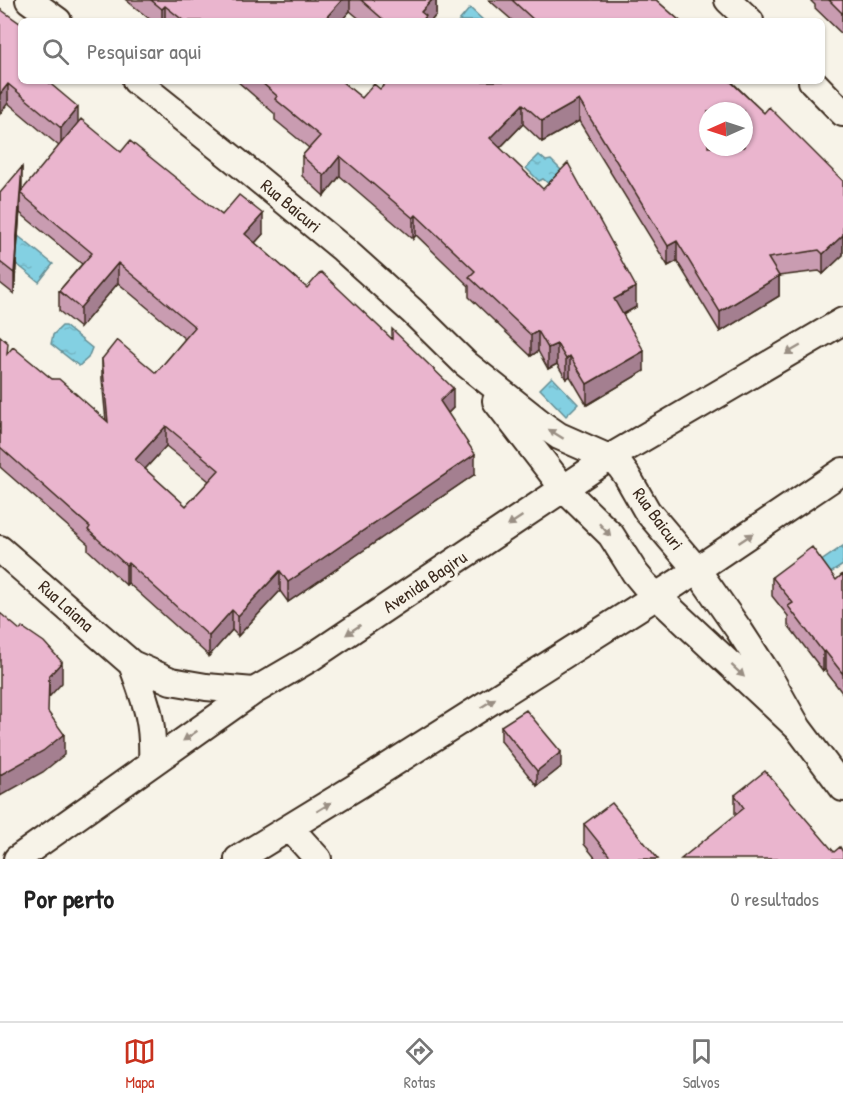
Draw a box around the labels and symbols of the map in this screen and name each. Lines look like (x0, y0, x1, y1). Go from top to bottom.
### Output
north arrow (699, 102, 753, 156)
street label: Rua Baicuri (256, 173, 327, 238)
one-way arrow (785, 345, 801, 356)
one-way arrow (548, 428, 565, 439)
street label: Rua Baicuri (627, 482, 690, 555)
one-way arrow (507, 515, 523, 526)
one-way arrow (598, 522, 612, 537)
one-way arrow (738, 532, 755, 543)
street label: Avenida Bagiru (378, 544, 471, 619)
street label: Rua Laiana (33, 574, 99, 637)
one-way arrow (345, 624, 361, 635)
one-way arrow (730, 664, 745, 677)
one-way arrow (480, 697, 496, 709)
one-way arrow (182, 730, 198, 742)
one-way arrow (315, 801, 331, 813)

